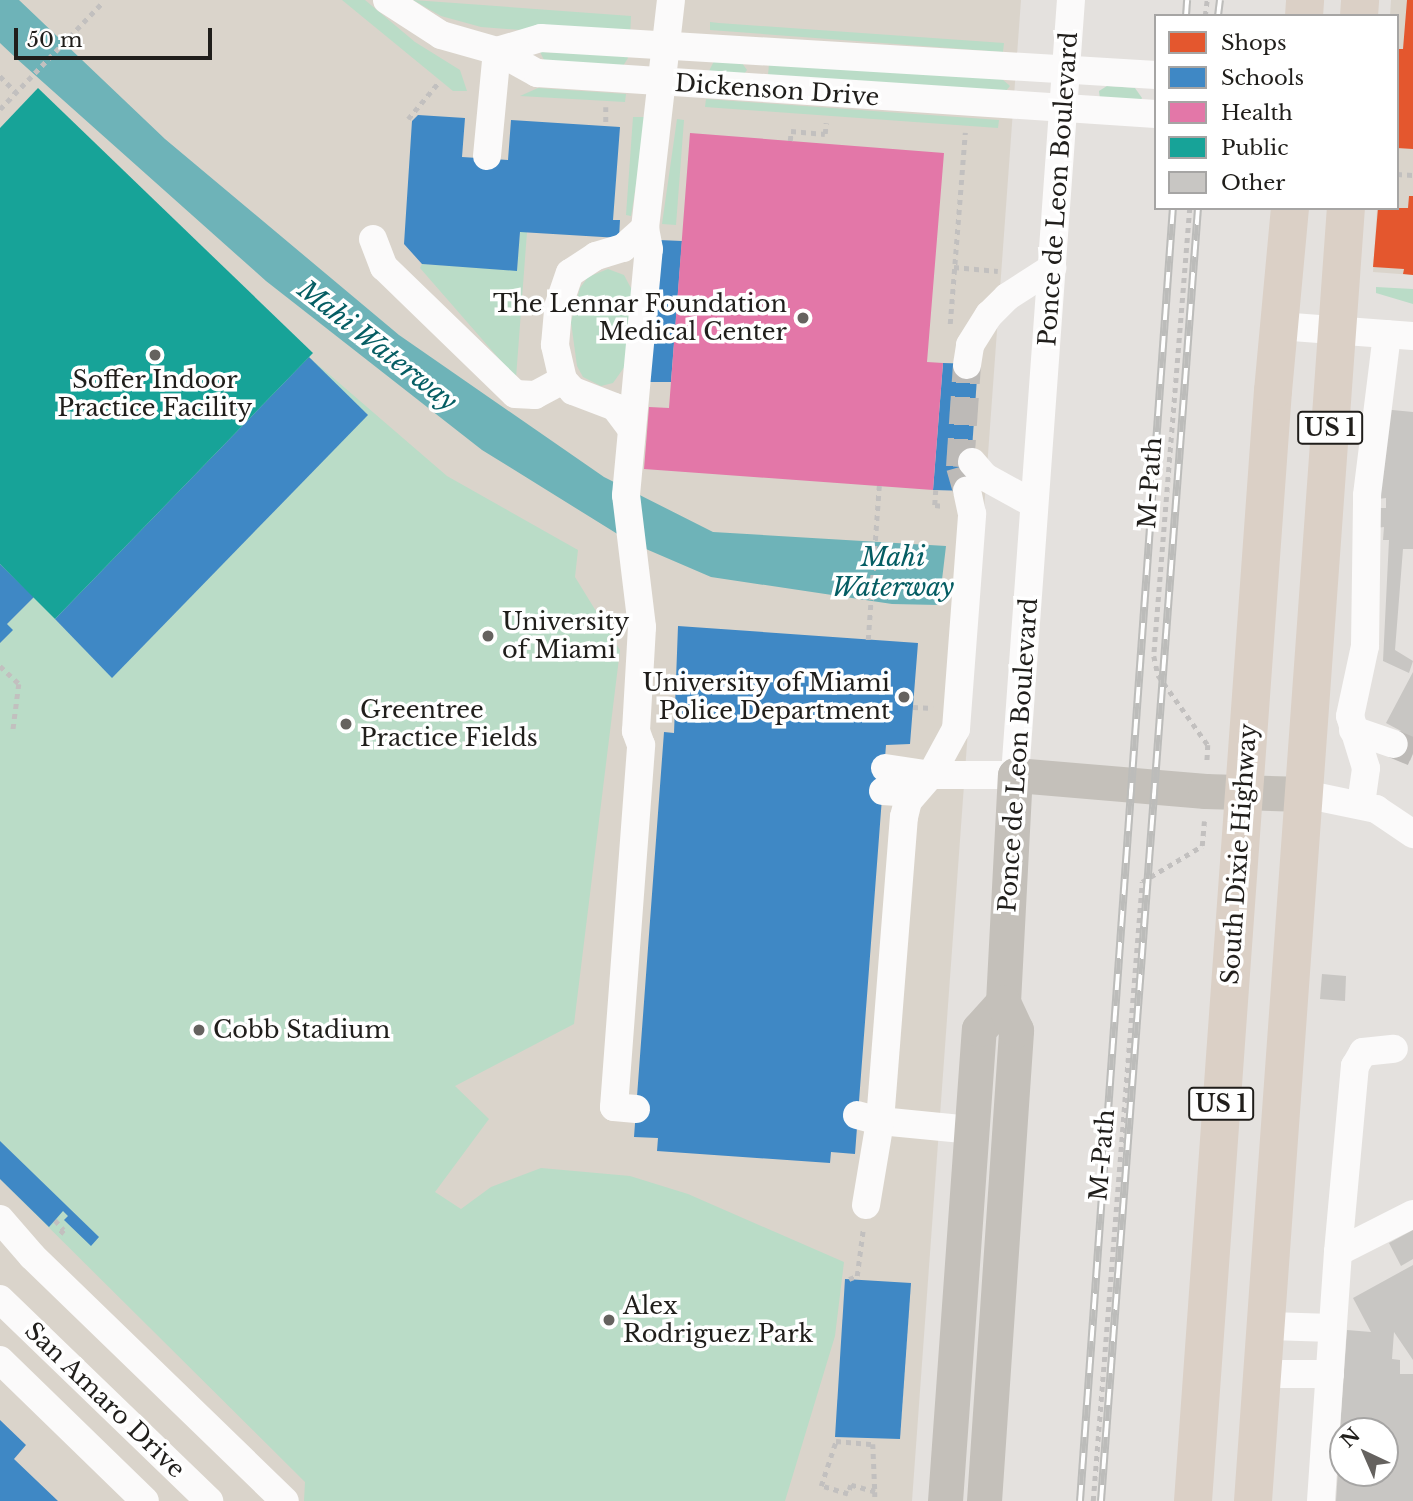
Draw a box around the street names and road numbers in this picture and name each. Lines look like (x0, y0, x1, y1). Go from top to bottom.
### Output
street label: Ponce de Leon Boulevard (1033, 31, 1083, 347)
street label: Dickenson Drive (674, 68, 880, 112)
road number: US 1 (1297, 408, 1363, 448)
street label: M-Path (1132, 436, 1168, 530)
street label: Ponce de Leon Boulevard (993, 597, 1043, 913)
street label: South Dixie Highway (1216, 722, 1262, 986)
road number: US 1 (1188, 1084, 1254, 1124)
street label: M-Path (1084, 1108, 1120, 1202)
street label: San Amaro Drive (19, 1316, 191, 1484)

